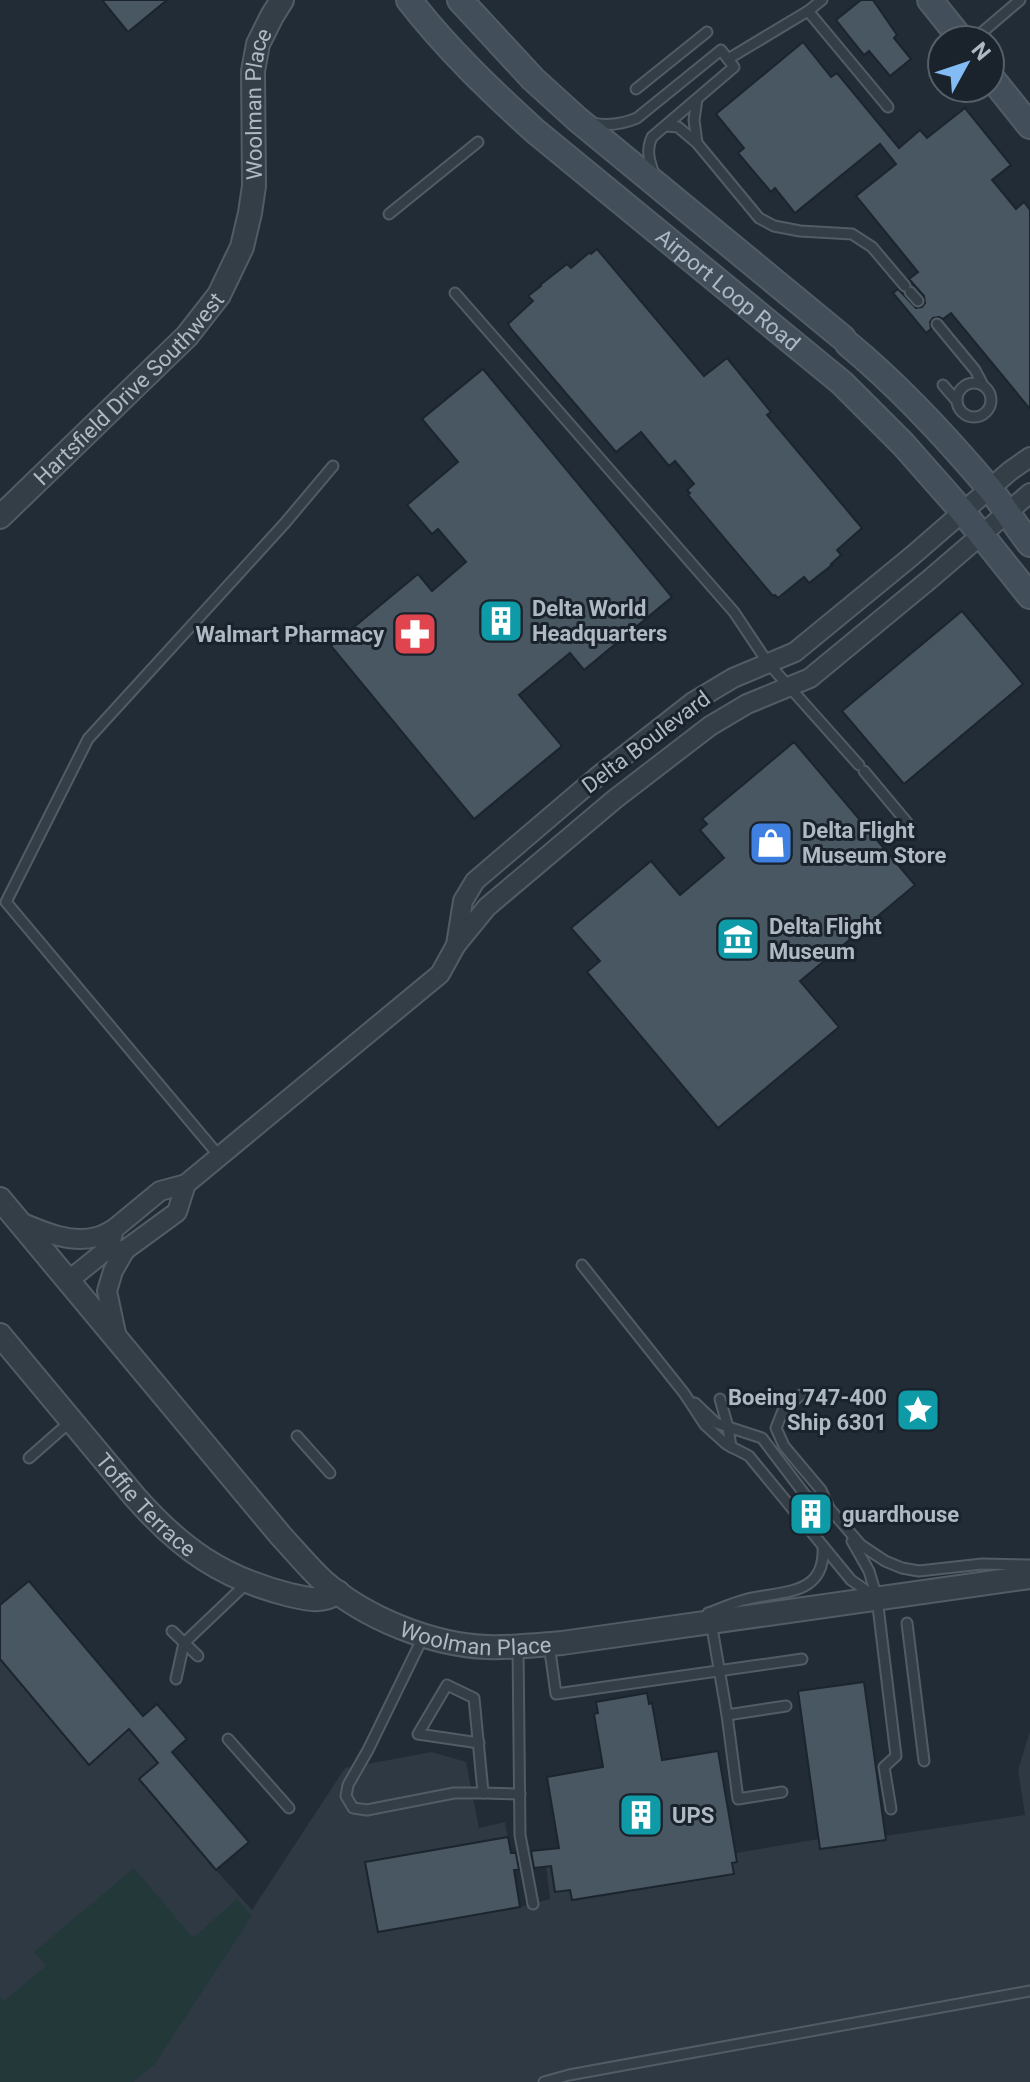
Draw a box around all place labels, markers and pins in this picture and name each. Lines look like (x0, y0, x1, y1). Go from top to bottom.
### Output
place label: Delta World Headquarters (532, 596, 667, 646)
building icon: Delta World Headquarters (477, 597, 525, 645)
pharmacy icon: Walmart Pharmacy (391, 610, 439, 658)
place label: Walmart Pharmacy (195, 622, 385, 647)
place label: Delta Flight Museum Store (802, 818, 947, 868)
shop icon: Delta Flight Museum Store (747, 819, 795, 867)
place label: Delta Flight Museum (769, 914, 882, 964)
museum icon: Delta Flight Museum (714, 915, 762, 963)
place label: Boeing 747-400 Ship 6301 (728, 1385, 887, 1435)
place icon: Boeing 747-400 Ship 6301 (894, 1386, 942, 1434)
building icon: guardhouse (787, 1490, 835, 1538)
place label: guardhouse (842, 1502, 959, 1527)
building icon: UPS (617, 1791, 665, 1839)
place label: UPS (672, 1803, 714, 1828)

